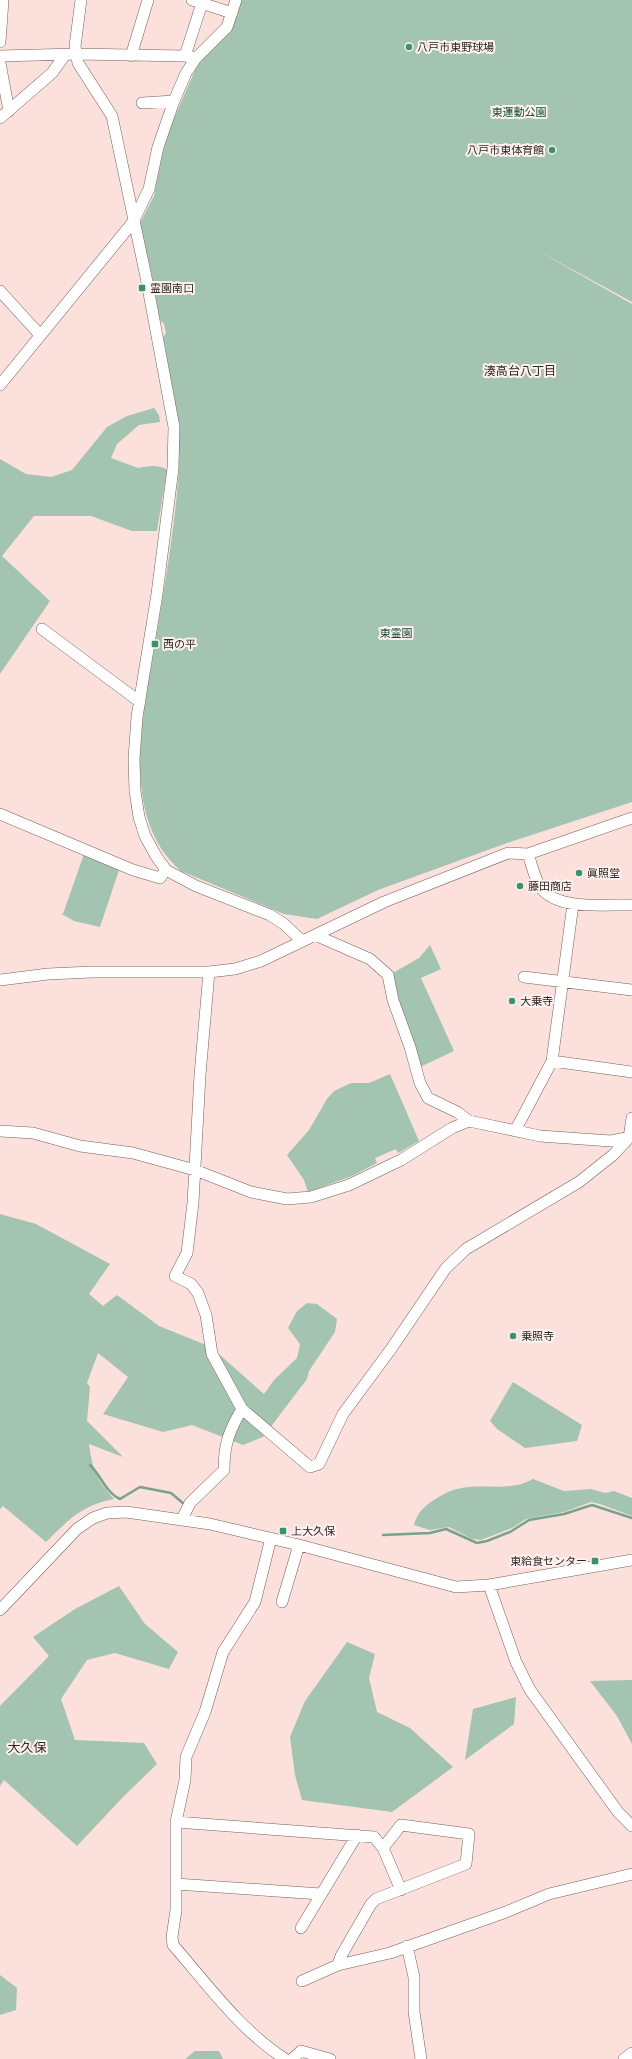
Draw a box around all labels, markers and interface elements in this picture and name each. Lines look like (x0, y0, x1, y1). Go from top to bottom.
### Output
place label: 八戸市東野球場 (417, 41, 494, 53)
marker: 八戸市東野球場 (404, 42, 414, 52)
park label: 東運動公園 (492, 106, 547, 118)
place label: 八戸市東体育館 (467, 144, 544, 156)
marker: 八戸市東体育館 (547, 145, 557, 155)
place label: 霊園南口 (150, 282, 194, 294)
marker: 霊園南口 (137, 283, 147, 293)
district label: 湊高台八丁目 (484, 364, 556, 377)
park label: 東霊園 (380, 627, 413, 639)
place label: 西の平 (163, 638, 196, 650)
marker: 西の平 (150, 639, 160, 649)
place label: 眞照堂 (587, 867, 620, 879)
marker: 眞照堂 (574, 868, 584, 878)
place label: 藤田商店 (528, 880, 572, 892)
marker: 藤田商店 (515, 881, 525, 891)
place label: 大乗寺 (520, 995, 553, 1007)
marker: 大乗寺 (507, 996, 517, 1006)
place label: 乗照寺 (521, 1330, 554, 1342)
marker: 乗照寺 (508, 1331, 518, 1341)
place label: 上大久保 (291, 1525, 336, 1537)
marker: 上大久保 (278, 1526, 288, 1536)
place label: 東給食センター (510, 1555, 587, 1567)
marker: 東給食センター (590, 1556, 600, 1566)
district label: 大久保 (7, 1740, 47, 1754)

